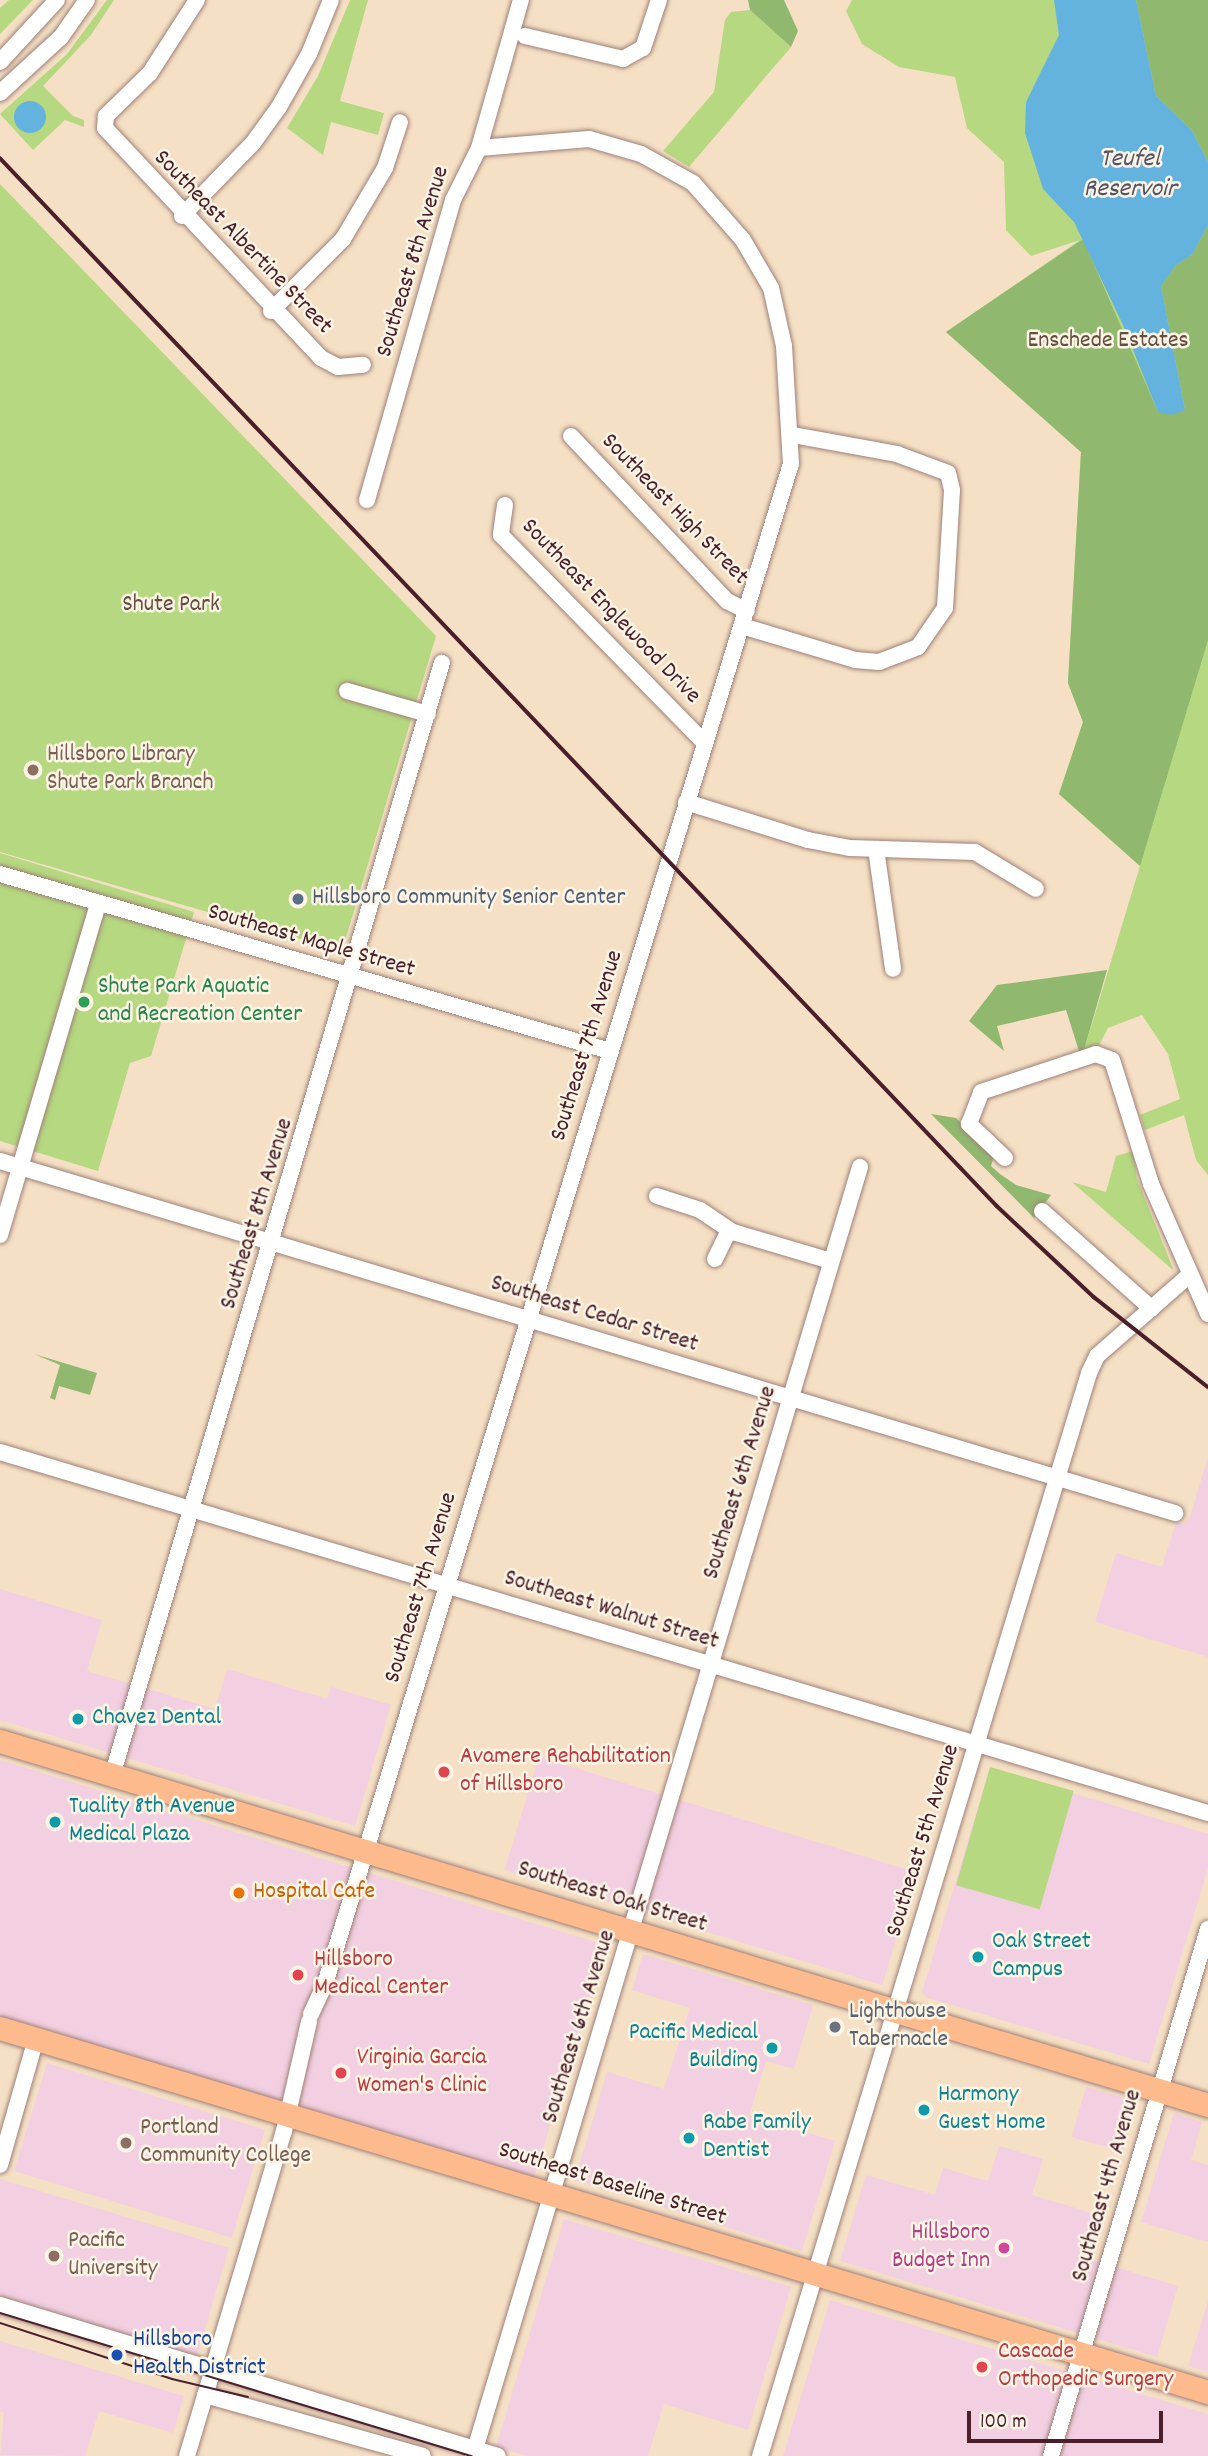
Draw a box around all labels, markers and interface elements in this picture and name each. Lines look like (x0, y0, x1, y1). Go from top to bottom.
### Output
water label: Teufel Reservoir (1084, 144, 1176, 206)
street label: Southeast Albertine Street (147, 145, 337, 341)
street label: Southeast 8th Avenue (371, 163, 457, 361)
park label: Enschede Estates (1027, 328, 1189, 356)
street label: Southeast High Street (594, 428, 754, 592)
street label: Southeast Englewood Drive (514, 513, 706, 711)
park label: Shute Park (122, 592, 220, 620)
place label: Hillsboro Library Shute Park Branch (47, 742, 213, 798)
marker: Hillsboro Library Shute Park Branch (25, 762, 41, 778)
place label: Hillsboro Community Senior Center (312, 885, 625, 913)
marker: Hillsboro Community Senior Center (290, 891, 306, 907)
street label: Southeast Maple Street (204, 899, 418, 985)
street label: Southeast 7th Avenue (545, 947, 631, 1145)
place label: Shute Park Aquatic and Recreation Center (98, 974, 302, 1030)
marker: Shute Park Aquatic and Recreation Center (76, 994, 92, 1010)
street label: Southeast 8th Avenue (215, 1115, 301, 1313)
street label: Southeast Cedar Street (487, 1270, 701, 1360)
street label: Southeast 6th Avenue (698, 1383, 784, 1583)
street label: Southeast 7th Avenue (379, 1489, 465, 1687)
street label: Southeast Walnut Street (500, 1565, 722, 1657)
place label: Chavez Dental (92, 1705, 221, 1733)
marker: Chavez Dental (70, 1711, 86, 1727)
street label: Southeast 5th Avenue (881, 1741, 967, 1941)
place label: Avamere Rehabilitation of Hillsboro (460, 1744, 671, 1800)
marker: Avamere Rehabilitation of Hillsboro (434, 1762, 454, 1782)
place label: Tuality 8th Avenue Medical Plaza (69, 1794, 235, 1850)
marker: Tuality 8th Avenue Medical Plaza (47, 1814, 63, 1830)
street label: Southeast Oak Street (514, 1856, 710, 1940)
place label: Hospital Cafe (253, 1879, 375, 1907)
marker: Hospital Cafe (231, 1885, 247, 1901)
street label: Southeast 6th Avenue (537, 1927, 623, 2127)
place label: Oak Street Campus (992, 1929, 1091, 1985)
place label: Hillsboro Medical Center (314, 1947, 448, 2003)
marker: Oak Street Campus (970, 1949, 986, 1965)
marker: Hillsboro Medical Center (288, 1965, 308, 1985)
place label: Lighthouse Tabernacle (849, 1999, 948, 2055)
marker: Lighthouse Tabernacle (827, 2019, 843, 2035)
place label: Pacific Medical Building (629, 2020, 758, 2076)
marker: Pacific Medical Building (764, 2040, 780, 2056)
place label: Virginia Garcia Women's Clinic (357, 2045, 487, 2101)
marker: Virginia Garcia Women's Clinic (331, 2063, 351, 2083)
place label: Harmony Guest Home (938, 2082, 1045, 2138)
street label: Southeast 4th Avenue (1067, 2087, 1149, 2285)
marker: Harmony Guest Home (916, 2102, 932, 2118)
place label: Rabe Family Dentist (703, 2110, 811, 2166)
place label: Portland Community College (140, 2115, 311, 2171)
marker: Rabe Family Dentist (681, 2130, 697, 2146)
marker: Portland Community College (118, 2135, 134, 2151)
street label: Southeast Baseline Street (495, 2137, 729, 2233)
place label: Hillsboro Budget Inn (892, 2220, 990, 2276)
place label: Pacific University (68, 2228, 158, 2284)
marker: Hillsboro Budget Inn (996, 2240, 1012, 2256)
marker: Pacific University (46, 2248, 62, 2264)
place label: Hillsboro Health District (133, 2327, 266, 2383)
place label: Cascade Orthopedic Surgery (998, 2339, 1173, 2395)
marker: Hillsboro Health District (107, 2345, 127, 2365)
marker: Cascade Orthopedic Surgery (972, 2357, 992, 2377)
scale bar (970, 2396, 1166, 2440)
text: 100 m (980, 2408, 1027, 2438)

